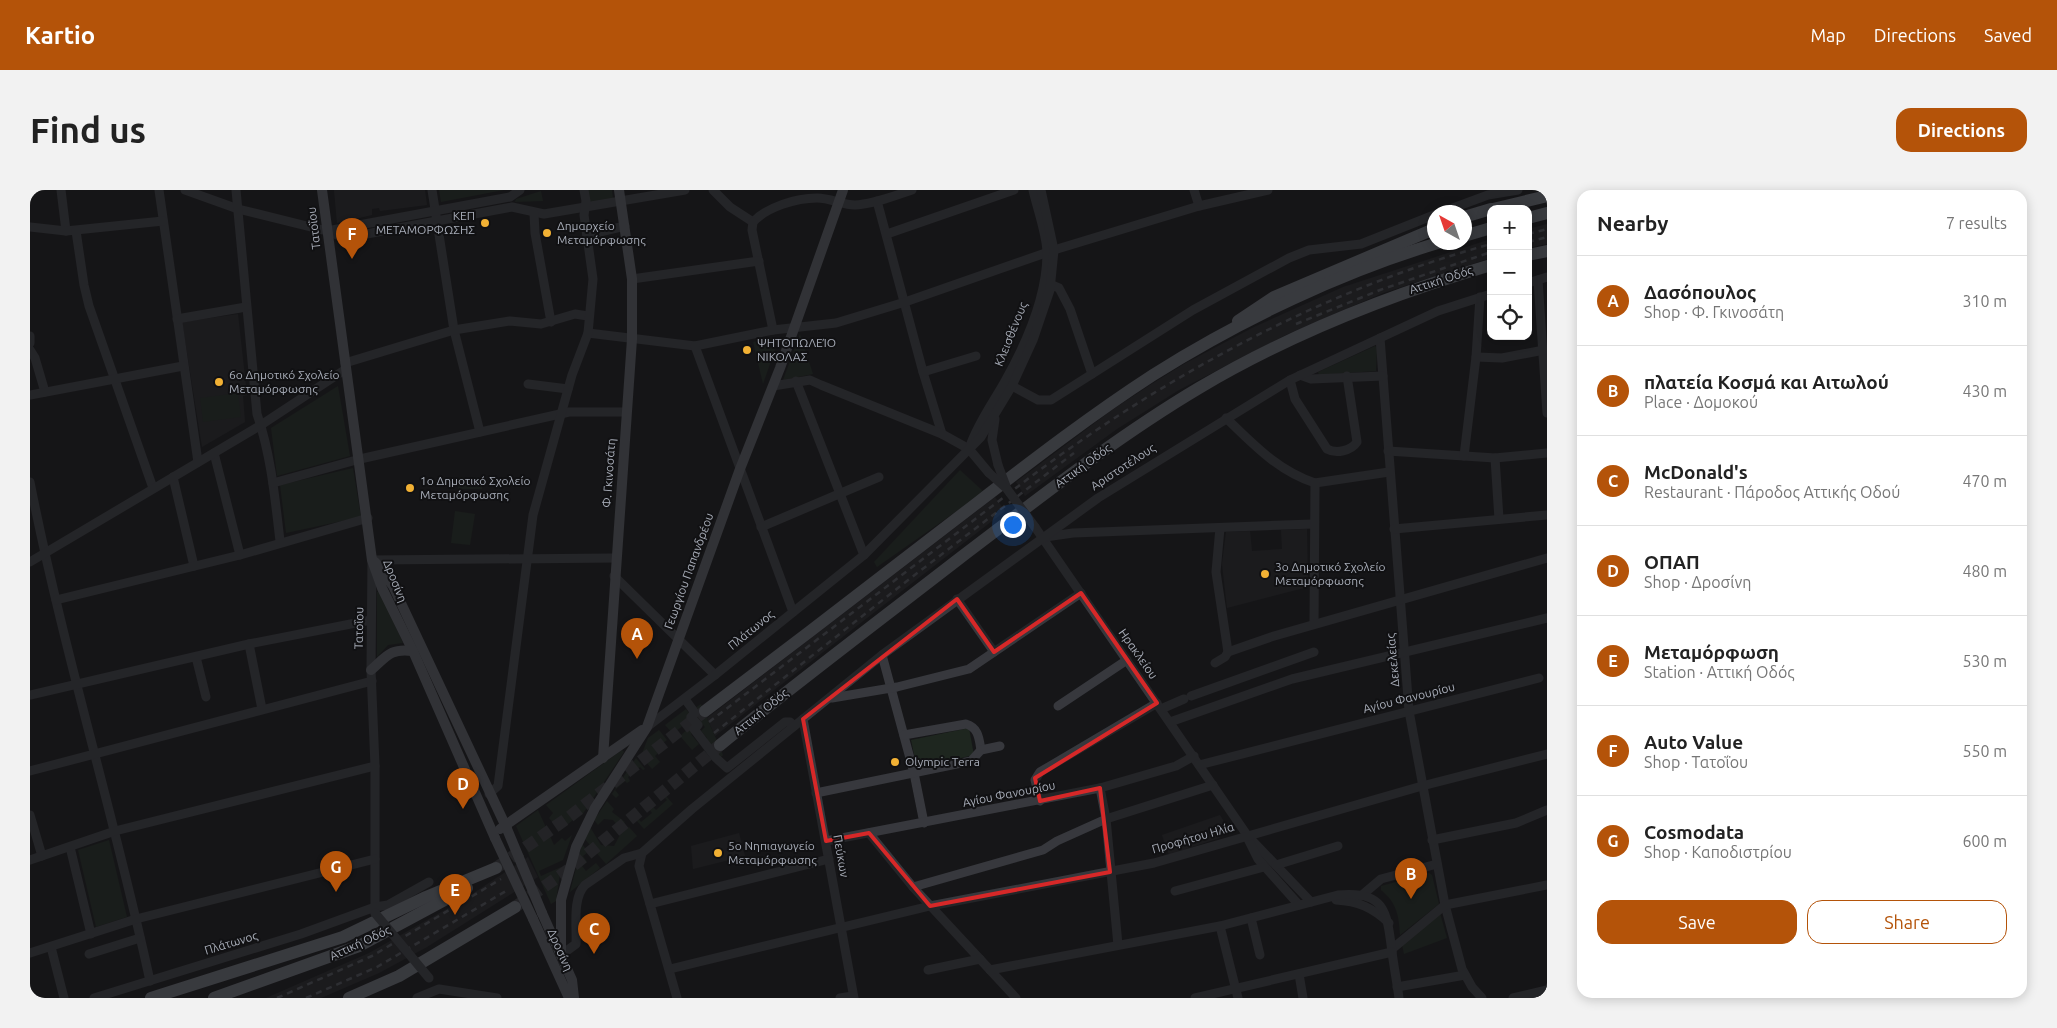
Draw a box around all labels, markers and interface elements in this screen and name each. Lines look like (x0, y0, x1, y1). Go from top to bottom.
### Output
text: Kartio (25, 22, 95, 49)
text: Map (1810, 25, 1846, 45)
text: Directions (1874, 25, 1956, 45)
text: Saved (1984, 25, 2032, 45)
button: Directions (1896, 108, 2027, 152)
text: Find us (30, 110, 146, 150)
north arrow (1427, 205, 1472, 250)
map controls (1487, 205, 1532, 340)
button: + (1487, 205, 1532, 250)
street label: Τατοΐου (304, 206, 323, 250)
place label: ΚΕΠ ΜΕΤΑΜΟΡΦΩΣΗΣ (376, 209, 475, 236)
text: Nearby (1597, 211, 1668, 235)
text: 7 results (1946, 214, 2007, 232)
marker: ΚΕΠ ΜΕΤΑΜΟΡΦΩΣΗΣ (479, 217, 491, 229)
pin: F (336, 218, 368, 259)
place label: Δημαρχείο Μεταμόρφωσης (557, 219, 646, 247)
marker: Δημαρχείο Μεταμόρφωσης (541, 227, 553, 239)
button: − (1487, 250, 1532, 295)
street label: Αττική Οδός (1408, 263, 1475, 297)
text: Δασόπουλος (1644, 281, 1756, 303)
text: A (1607, 292, 1619, 310)
text: 310 m (1962, 292, 2007, 310)
button: locate (1487, 295, 1532, 340)
street label: Κλεισθένους (992, 299, 1030, 368)
text: Shop · Φ. Γκινοσάτη (1644, 303, 1784, 321)
place label: ΨΗΤΟΠΩΛΕΊΟ ΝΙΚΟΛΑΣ (757, 336, 836, 363)
marker: ΨΗΤΟΠΩΛΕΊΟ ΝΙΚΟΛΑΣ (741, 344, 753, 356)
place label: 6ο Δημοτικό Σχολείο Μεταμόρφωσης (229, 368, 340, 396)
text: πλατεία Κοσμά και Αιτωλού (1644, 371, 1889, 393)
marker: 6ο Δημοτικό Σχολείο Μεταμόρφωσης (213, 376, 225, 388)
text: B (1608, 382, 1618, 400)
text: 430 m (1962, 382, 2007, 400)
text: Place · Δομοκού (1644, 393, 1758, 411)
street label: Φ. Γκινοσάτη (600, 438, 617, 508)
street label: Αττική Οδός (1052, 441, 1114, 491)
street label: Αριστοτέλους (1088, 441, 1159, 493)
text: McDonald's (1644, 461, 1748, 483)
text: C (1608, 472, 1618, 490)
text: 470 m (1962, 472, 2007, 490)
place label: 1ο Δημοτικό Σχολείο Μεταμόρφωσης (420, 474, 531, 502)
marker: 1ο Δημοτικό Σχολείο Μεταμόρφωσης (404, 482, 416, 494)
text: Restaurant · Πάροδος Αττικής Οδού (1644, 483, 1900, 501)
street label: Γεωργίου Παπανδρέου (661, 511, 716, 631)
your location (1000, 512, 1026, 538)
text: ΟΠΑΠ (1644, 551, 1700, 573)
street label: Δροσίνη (381, 558, 410, 604)
place label: 3ο Δημοτικό Σχολείο Μεταμόρφωσης (1275, 560, 1386, 588)
text: D (1607, 562, 1619, 580)
text: 480 m (1962, 562, 2007, 580)
marker: 3ο Δημοτικό Σχολείο Μεταμόρφωσης (1259, 568, 1271, 580)
text: Shop · Δροσίνη (1644, 573, 1751, 591)
street label: Τατοΐου (352, 607, 365, 649)
street label: Πλάτωνος (725, 607, 777, 653)
pin: A (621, 618, 653, 659)
street label: Ηρακλείου (1116, 626, 1160, 681)
street label: Δεκελείας (1384, 632, 1402, 687)
text: Μεταμόρφωση (1644, 641, 1779, 663)
text: E (1608, 652, 1618, 670)
text: 530 m (1962, 652, 2007, 670)
text: Station · Αττική Οδός (1644, 663, 1795, 681)
street label: Αγίου Φανουρίου (1362, 680, 1456, 715)
street label: Αττική Οδός (731, 686, 791, 738)
text: Auto Value (1644, 731, 1743, 753)
text: F (1609, 742, 1618, 760)
text: 550 m (1962, 742, 2007, 760)
text: Shop · Τατοΐου (1644, 753, 1748, 771)
place label: Olympic Terra (905, 755, 980, 768)
marker: Olympic Terra (889, 756, 901, 768)
pin: D (447, 768, 479, 809)
street label: Αγίου Φανουρίου (961, 778, 1056, 809)
street label: Προφήτου Ηλία (1150, 820, 1235, 855)
text: Cosmodata (1644, 821, 1744, 843)
text: G (1607, 832, 1619, 850)
text: 600 m (1962, 832, 2007, 850)
street label: Πεύκων (831, 834, 852, 878)
place label: 5ο Νηπιαγωγείο Μεταμόρφωσης (728, 839, 817, 867)
text: Shop · Καποδιστρίου (1644, 843, 1792, 861)
marker: 5ο Νηπιαγωγείο Μεταμόρφωσης (712, 847, 724, 859)
pin: G (320, 851, 352, 892)
pin: B (1395, 858, 1427, 899)
pin: E (439, 874, 471, 915)
button: Save (1597, 900, 1797, 944)
button: Share (1807, 900, 2007, 944)
pin: C (578, 913, 610, 954)
street label: Αττική Οδός (327, 923, 393, 963)
street label: Δροσίνη (545, 927, 576, 973)
street label: Πλάτωνος (203, 928, 260, 958)

